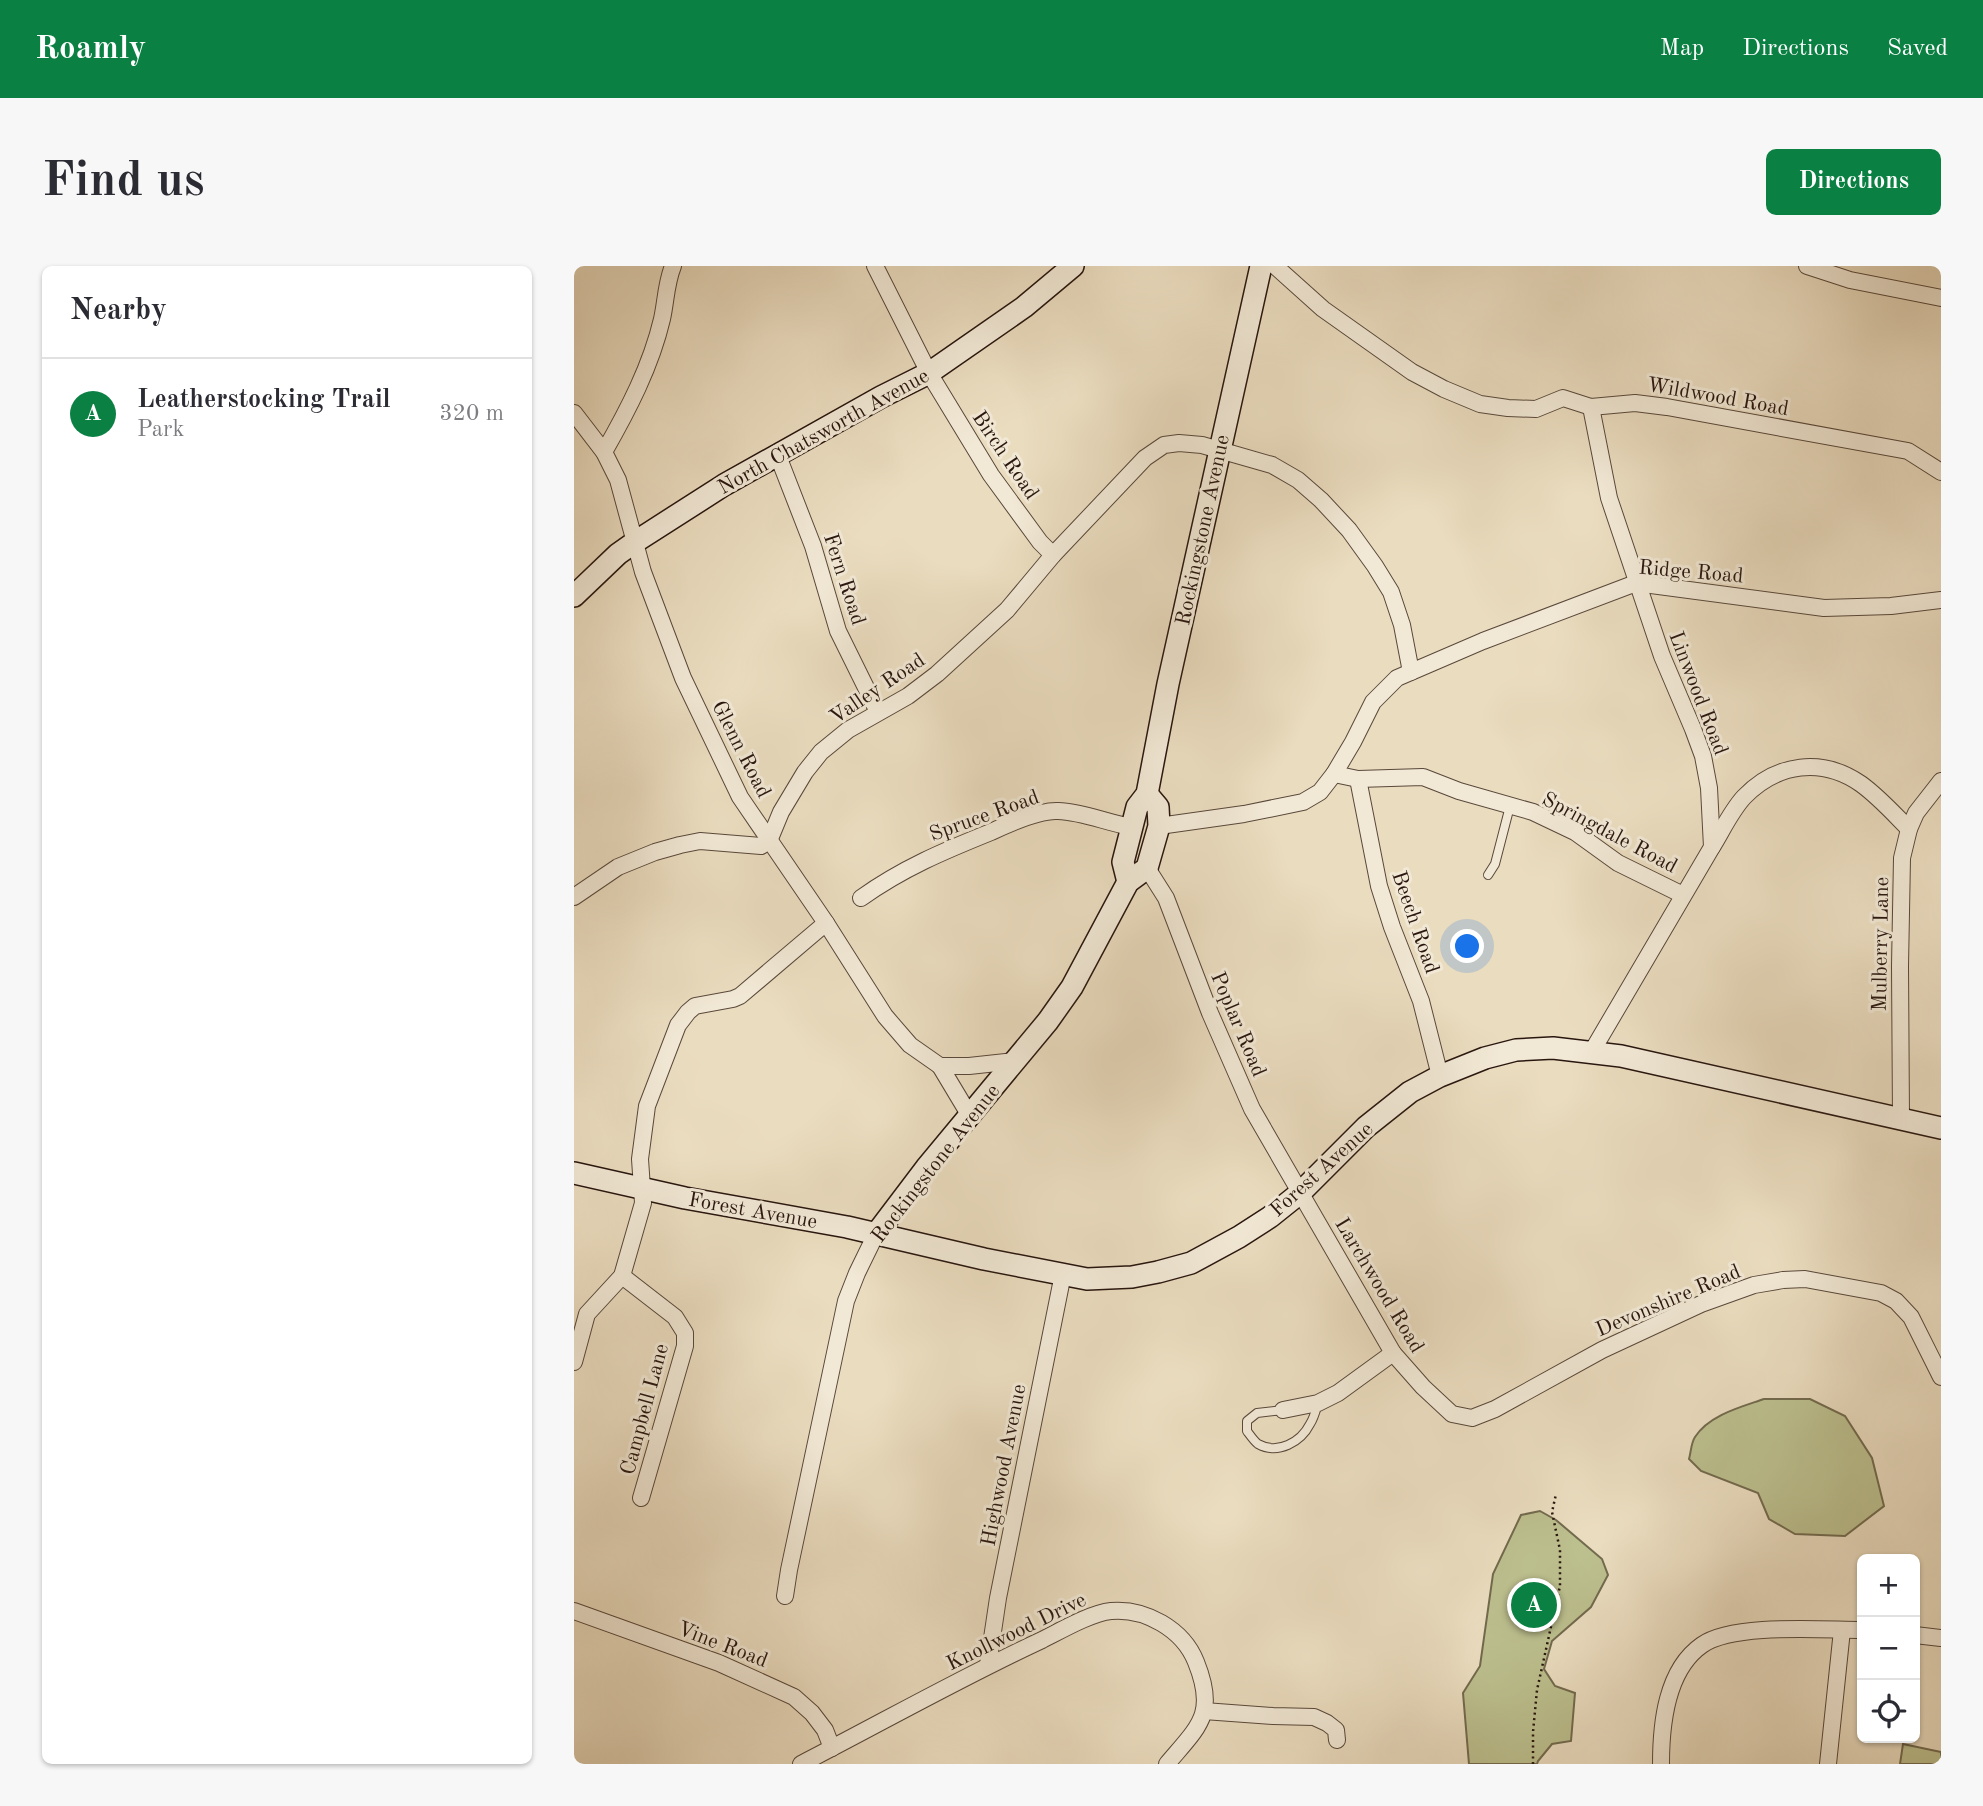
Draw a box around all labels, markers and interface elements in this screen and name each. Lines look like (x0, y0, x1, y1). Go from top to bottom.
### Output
text: Roamly (35, 33, 146, 66)
text: Map (1660, 37, 1704, 61)
text: Directions (1742, 37, 1849, 61)
text: Saved (1887, 37, 1948, 61)
button: Directions (1766, 149, 1941, 215)
text: Find us (42, 158, 205, 207)
text: Nearby (70, 296, 167, 326)
street label: North Chatsworth Avenue (715, 365, 933, 499)
street label: Wildwood Road (1645, 375, 1790, 420)
text: Leatherstocking Trail (137, 387, 391, 413)
text: A (84, 402, 102, 425)
text: 320 m (439, 402, 504, 425)
street label: Birch Road (968, 408, 1042, 504)
text: Park (137, 418, 184, 441)
street label: Rockingstone Avenue (1173, 433, 1234, 628)
street label: Fern Road (819, 531, 868, 628)
street label: Ridge Road (1637, 557, 1744, 588)
street label: Linwood Road (1664, 629, 1731, 758)
street label: Valley Road (826, 650, 929, 729)
street label: Glenn Road (707, 698, 774, 802)
street label: Spruce Road (927, 787, 1042, 846)
street label: Springdale Road (1538, 789, 1681, 878)
street label: Beech Road (1387, 868, 1442, 977)
street label: Mulberry Lane (1870, 877, 1893, 1011)
your location (1450, 929, 1484, 963)
street label: Poplar Road (1206, 969, 1269, 1080)
street label: Rockingstone Avenue (868, 1081, 1004, 1247)
street label: Forest Avenue (1267, 1119, 1377, 1222)
street label: Forest Avenue (687, 1190, 819, 1233)
street label: Larchwood Road (1330, 1215, 1427, 1357)
street label: Devonshire Road (1593, 1261, 1744, 1341)
street label: Campbell Lane (618, 1341, 673, 1477)
street label: Highwood Avenue (978, 1382, 1030, 1548)
map controls (1857, 1554, 1920, 1743)
button: + (1857, 1554, 1920, 1617)
pin: A (1511, 1579, 1557, 1631)
street label: Knollwood Drive (944, 1590, 1090, 1675)
button: − (1857, 1617, 1920, 1680)
street label: Vine Road (675, 1619, 770, 1672)
button: locate (1857, 1680, 1920, 1743)

